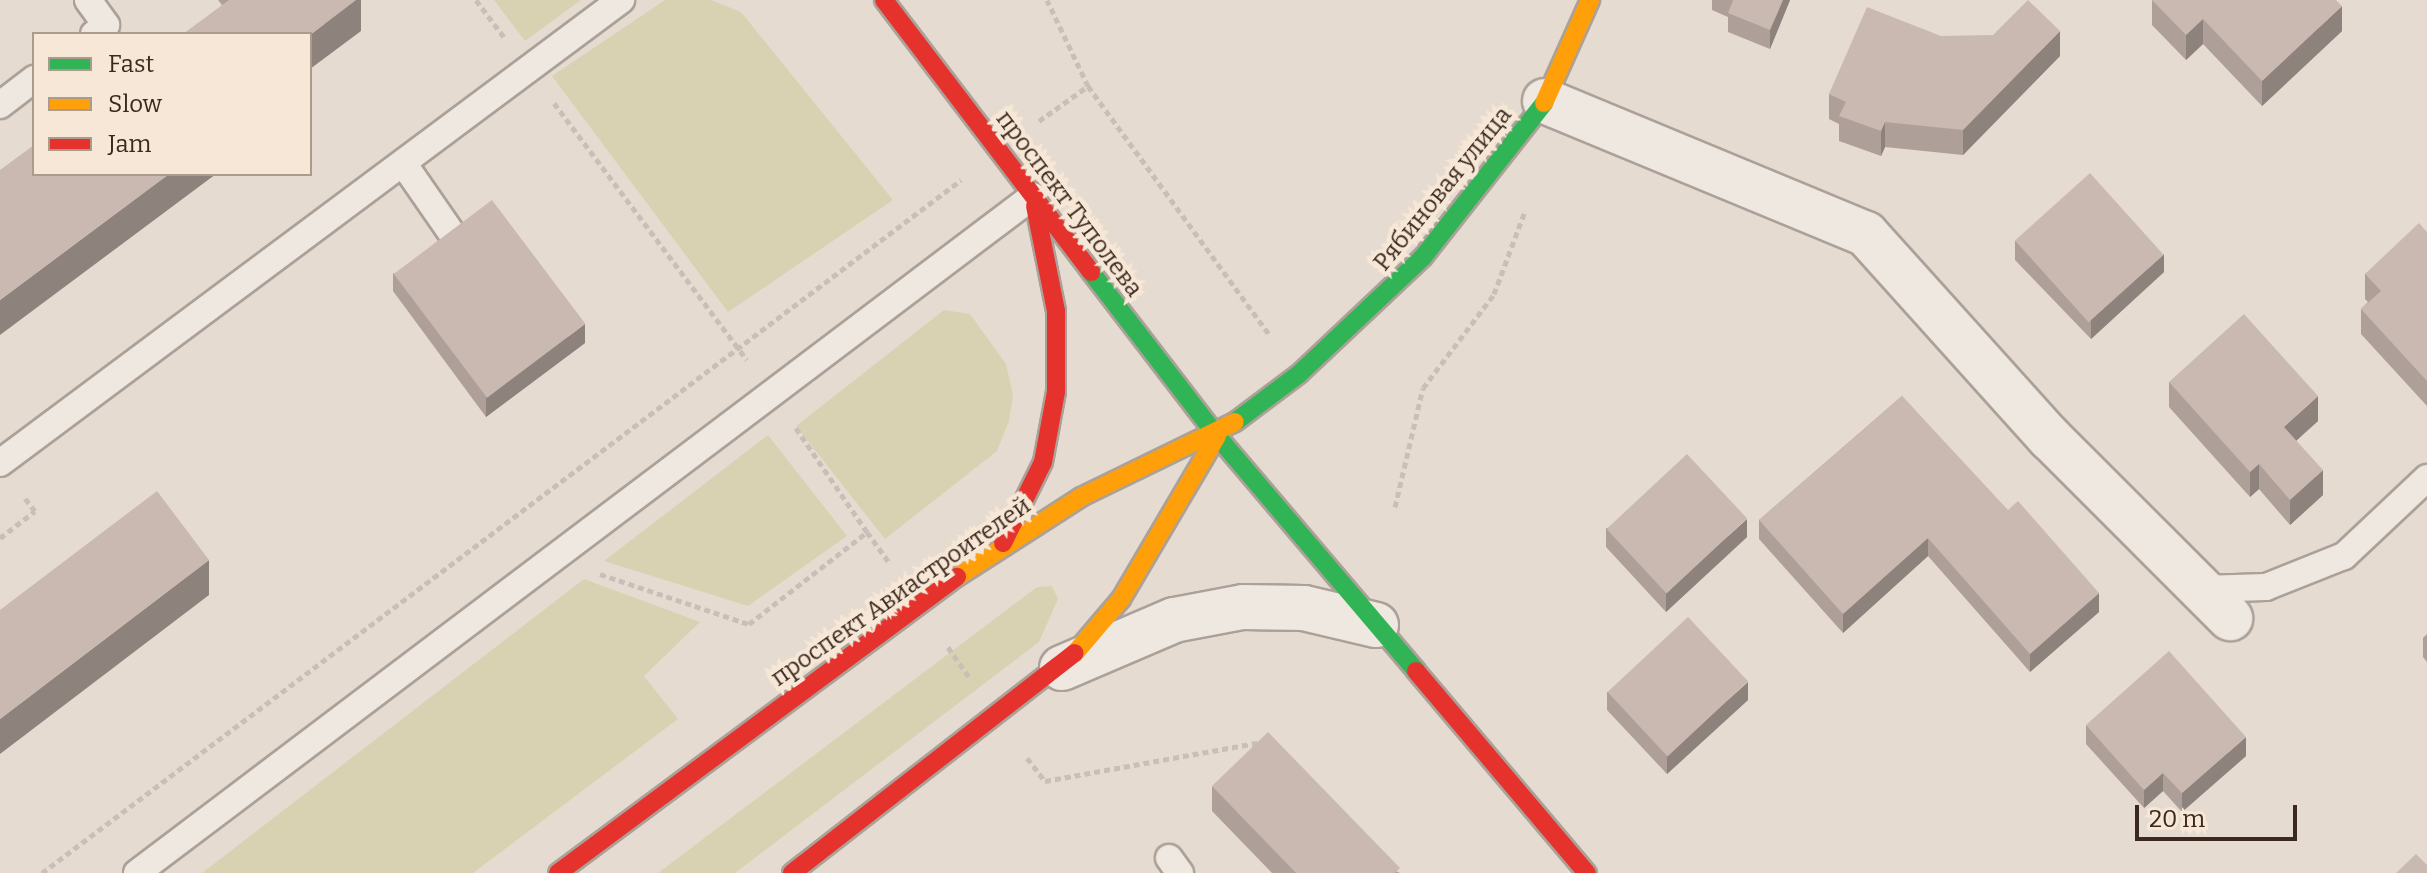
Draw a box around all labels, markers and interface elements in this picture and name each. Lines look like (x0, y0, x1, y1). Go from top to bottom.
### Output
legend (32, 32, 312, 176)
text: Fast (108, 50, 154, 78)
text: Slow (108, 90, 162, 118)
street label: Рябиновая улица (1368, 101, 1518, 277)
street label: проспект Туполева (990, 105, 1148, 303)
text: Jam (108, 130, 151, 158)
street label: проспект Авиастроителей (766, 491, 1036, 693)
scale bar (2139, 789, 2301, 839)
text: 20 m (2149, 805, 2205, 833)

